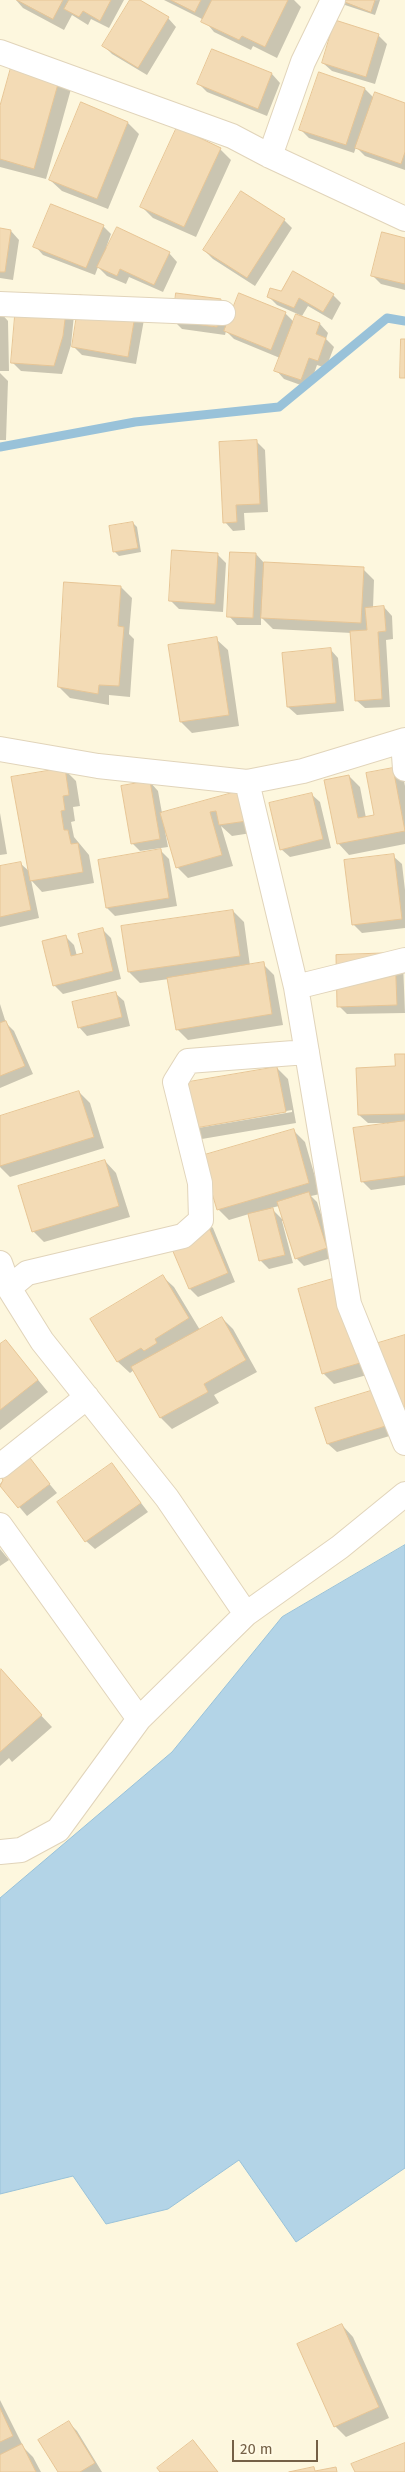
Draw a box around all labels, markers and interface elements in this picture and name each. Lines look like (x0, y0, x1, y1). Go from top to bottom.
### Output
scale bar (235, 2430, 321, 2462)
text: 20 m (240, 2440, 273, 2458)

